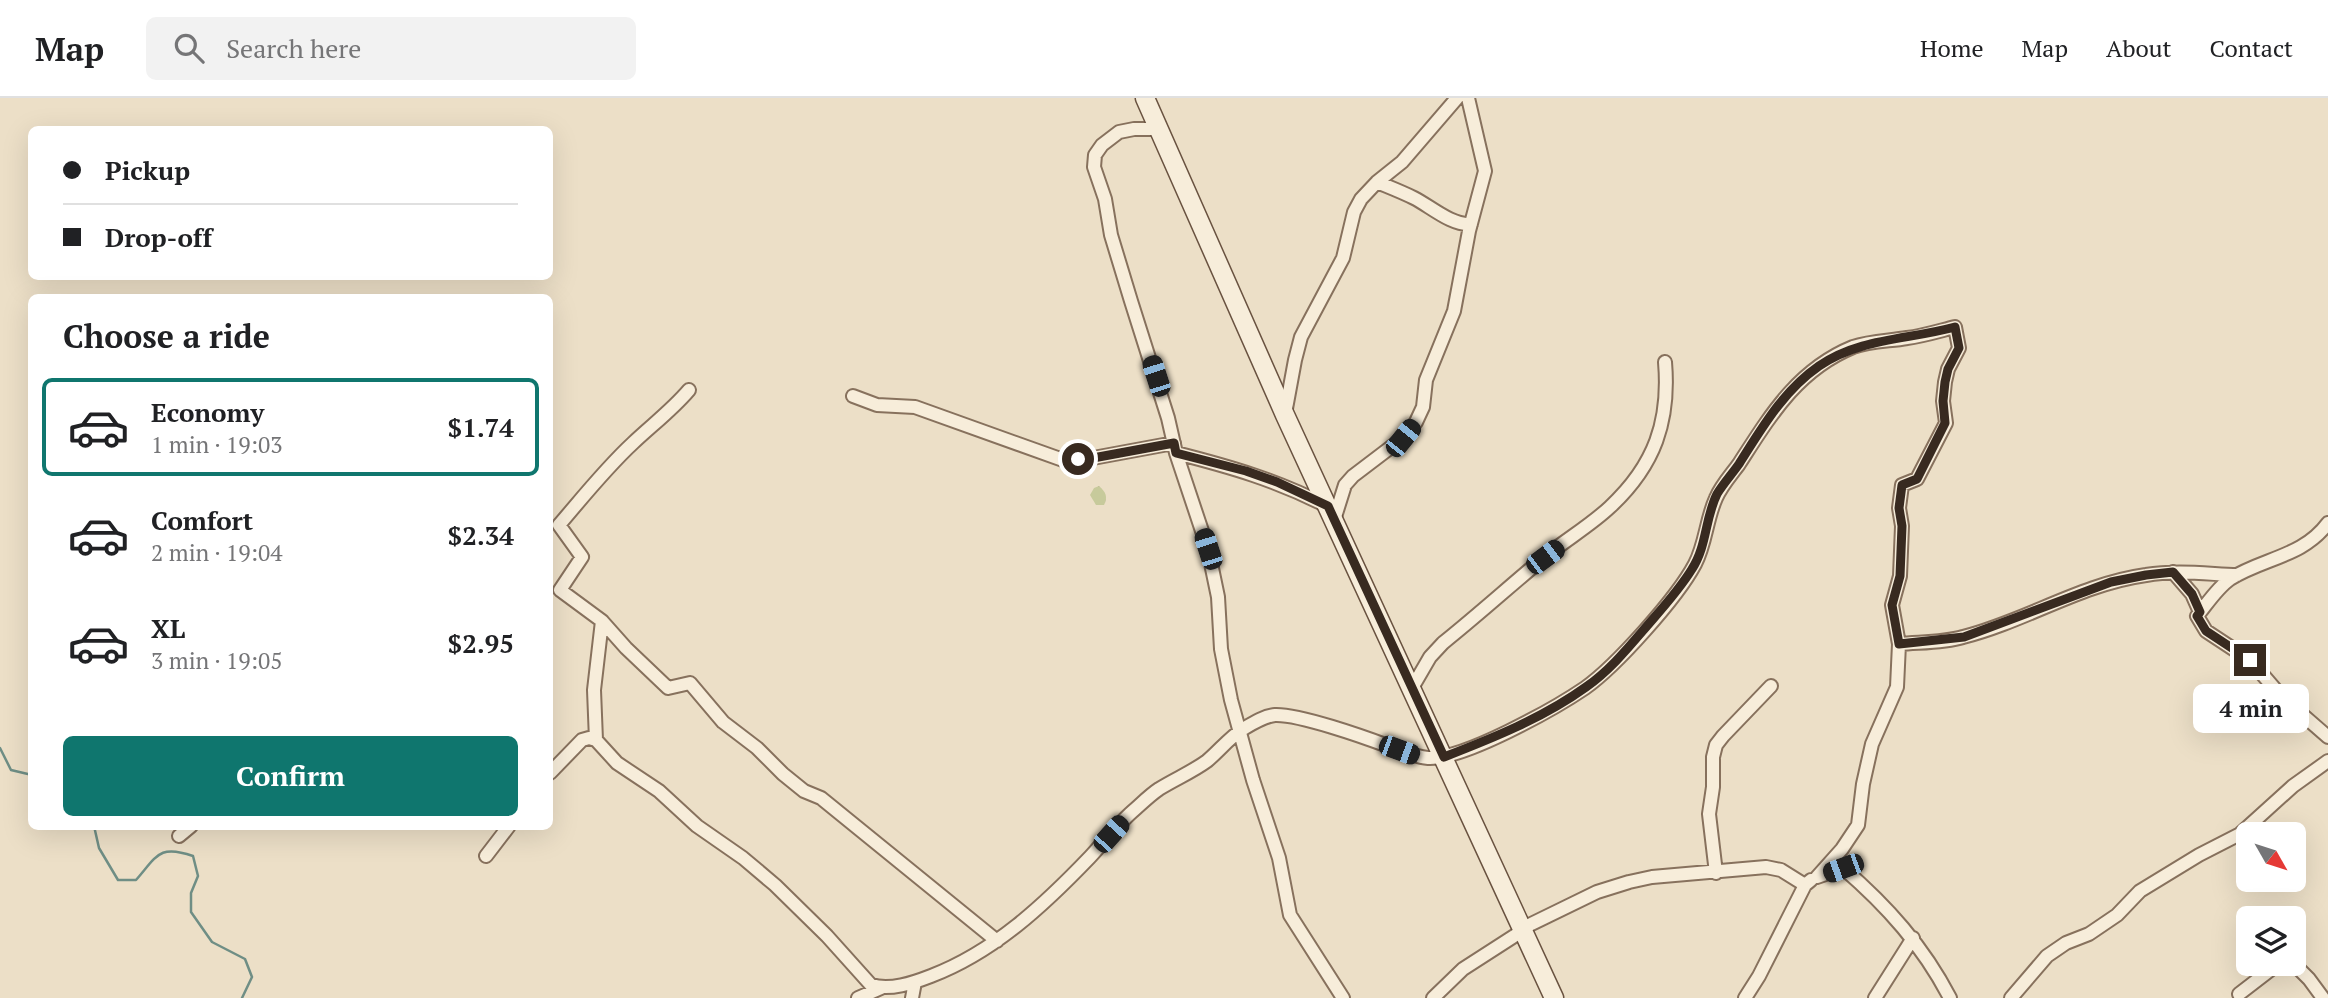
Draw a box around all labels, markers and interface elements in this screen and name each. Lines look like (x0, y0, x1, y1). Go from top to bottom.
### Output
search box (146, 17, 636, 80)
text: Map (35, 27, 104, 70)
icon: search (170, 29, 208, 67)
text: Search here (226, 31, 361, 65)
text: Home (1920, 32, 1984, 64)
text: Map (2022, 32, 2068, 64)
text: About (2106, 32, 2172, 64)
text: Contact (2210, 32, 2293, 64)
text: Pickup (105, 153, 190, 187)
text: Drop-off (105, 220, 212, 254)
text: Choose a ride (63, 315, 270, 357)
car (1140, 353, 1173, 399)
text: Economy (151, 395, 264, 429)
icon: car (67, 396, 130, 459)
text: $1.74 (448, 410, 514, 444)
car (1382, 415, 1425, 461)
text: 1 min · 19:03 (151, 429, 283, 460)
route start (1062, 443, 1094, 475)
text: Comfort (151, 503, 253, 537)
icon: car (67, 504, 130, 567)
text: $2.34 (448, 518, 514, 552)
car (1192, 526, 1225, 572)
car (1522, 536, 1569, 578)
text: 2 min · 19:04 (151, 537, 283, 568)
text: XL (151, 611, 185, 645)
icon: car (67, 612, 130, 675)
text: $2.95 (448, 626, 514, 660)
route end (2234, 644, 2266, 676)
text: 3 min · 19:05 (151, 645, 283, 676)
callout: 4 min (2192, 684, 2308, 734)
text: 4 min (2220, 693, 2282, 724)
car (1376, 733, 1423, 767)
button: Confirm (63, 736, 518, 816)
car (1090, 811, 1133, 857)
north arrow (2236, 822, 2306, 892)
map controls (2236, 822, 2306, 976)
car (1820, 851, 1867, 885)
button: layers (2236, 906, 2306, 976)

